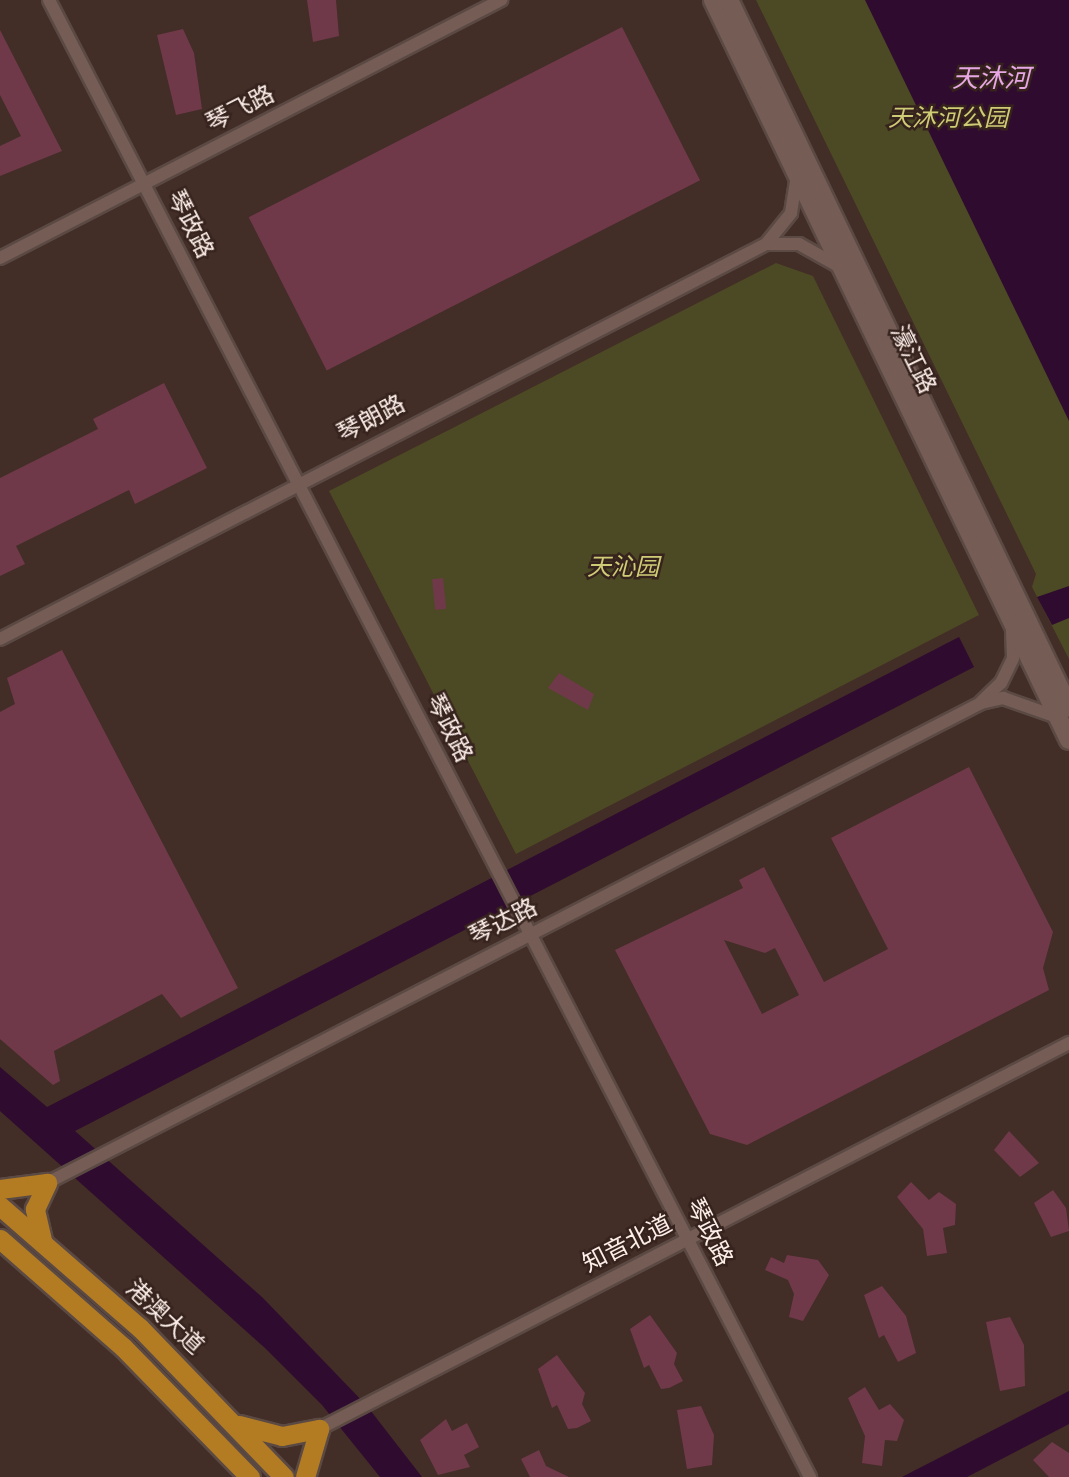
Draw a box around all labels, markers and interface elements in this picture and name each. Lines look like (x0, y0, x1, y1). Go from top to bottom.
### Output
water label: 天沐河 (952, 64, 1030, 96)
street label: 琴飞路 (202, 81, 280, 139)
park label: 天沐河公园 (888, 106, 1008, 134)
street label: 琴政路 (160, 186, 218, 264)
street label: 濠江路 (883, 321, 941, 399)
street label: 琴朗路 (333, 390, 411, 450)
park label: 天沁园 (587, 555, 659, 583)
street label: 琴政路 (419, 690, 477, 768)
street label: 琴达路 (465, 894, 543, 952)
street label: 琴政路 (679, 1194, 737, 1272)
street label: 知音北道 (579, 1210, 677, 1280)
street label: 港澳大道 (119, 1275, 209, 1361)

